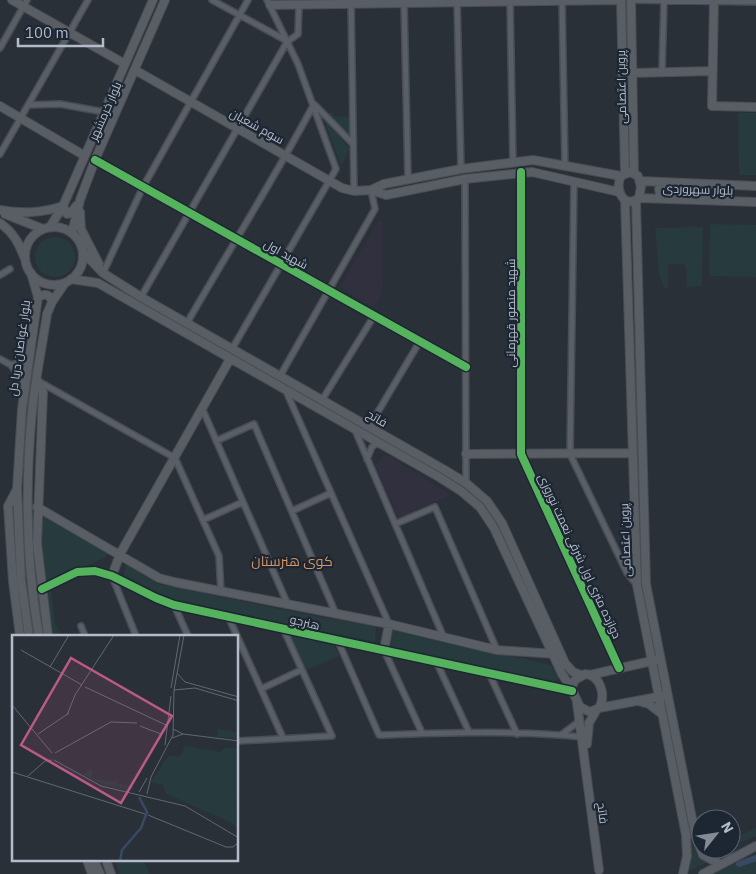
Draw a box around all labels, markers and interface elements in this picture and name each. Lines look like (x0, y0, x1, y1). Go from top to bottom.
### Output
scale bar (18, 15, 102, 47)
text: 100 m (25, 23, 69, 42)
street label: پروین اعتصامی (613, 49, 631, 124)
street label: بلوار خرمشهر (85, 79, 125, 144)
street label: سوم شعبان (227, 105, 287, 148)
street label: بلوار سهروردی (662, 180, 734, 198)
street label: شهید اول (261, 236, 311, 272)
street label: شهید منصور قهرمانی (503, 258, 518, 367)
street label: بلوار غواصان دریا دل (5, 299, 33, 397)
street label: فاتح (363, 406, 390, 431)
street label: دوازده متری اول شرقی نعمت نوروزی (535, 471, 625, 641)
street label: پروین اعتصامی (616, 502, 636, 577)
district label: کوی هنرستان (251, 552, 333, 570)
street label: هنرجو (289, 611, 321, 633)
inset map (12, 635, 239, 862)
street label: فاتح (593, 801, 612, 825)
north arrow (691, 809, 741, 859)
text: N (717, 819, 738, 836)

